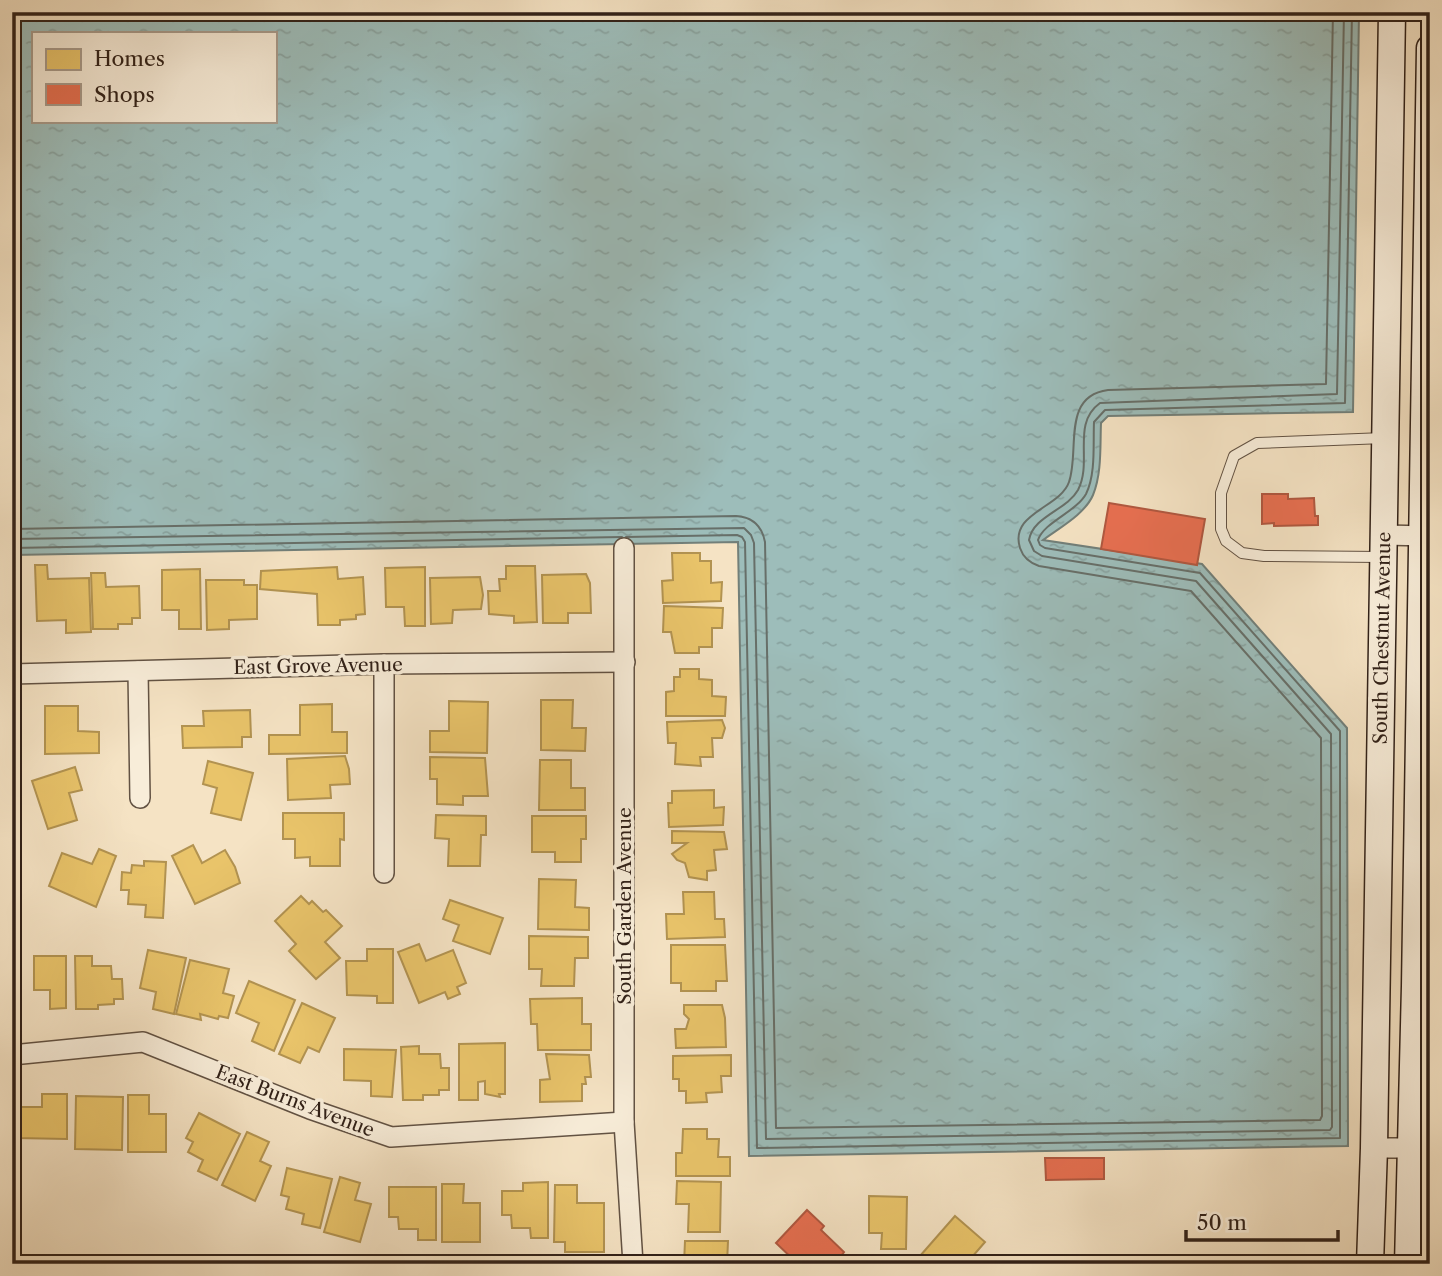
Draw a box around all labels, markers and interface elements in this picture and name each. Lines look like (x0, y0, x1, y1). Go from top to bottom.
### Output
legend (32, 32, 276, 122)
text: Homes (94, 46, 165, 71)
text: Shops (94, 82, 155, 107)
street label: South Chestnut Avenue (1369, 532, 1395, 744)
street label: East Grove Avenue (233, 653, 403, 679)
street label: South Garden Avenue (613, 807, 636, 1005)
street label: East Burns Avenue (212, 1060, 378, 1142)
scale bar (1186, 1199, 1339, 1243)
text: 50 m (1197, 1210, 1247, 1235)

